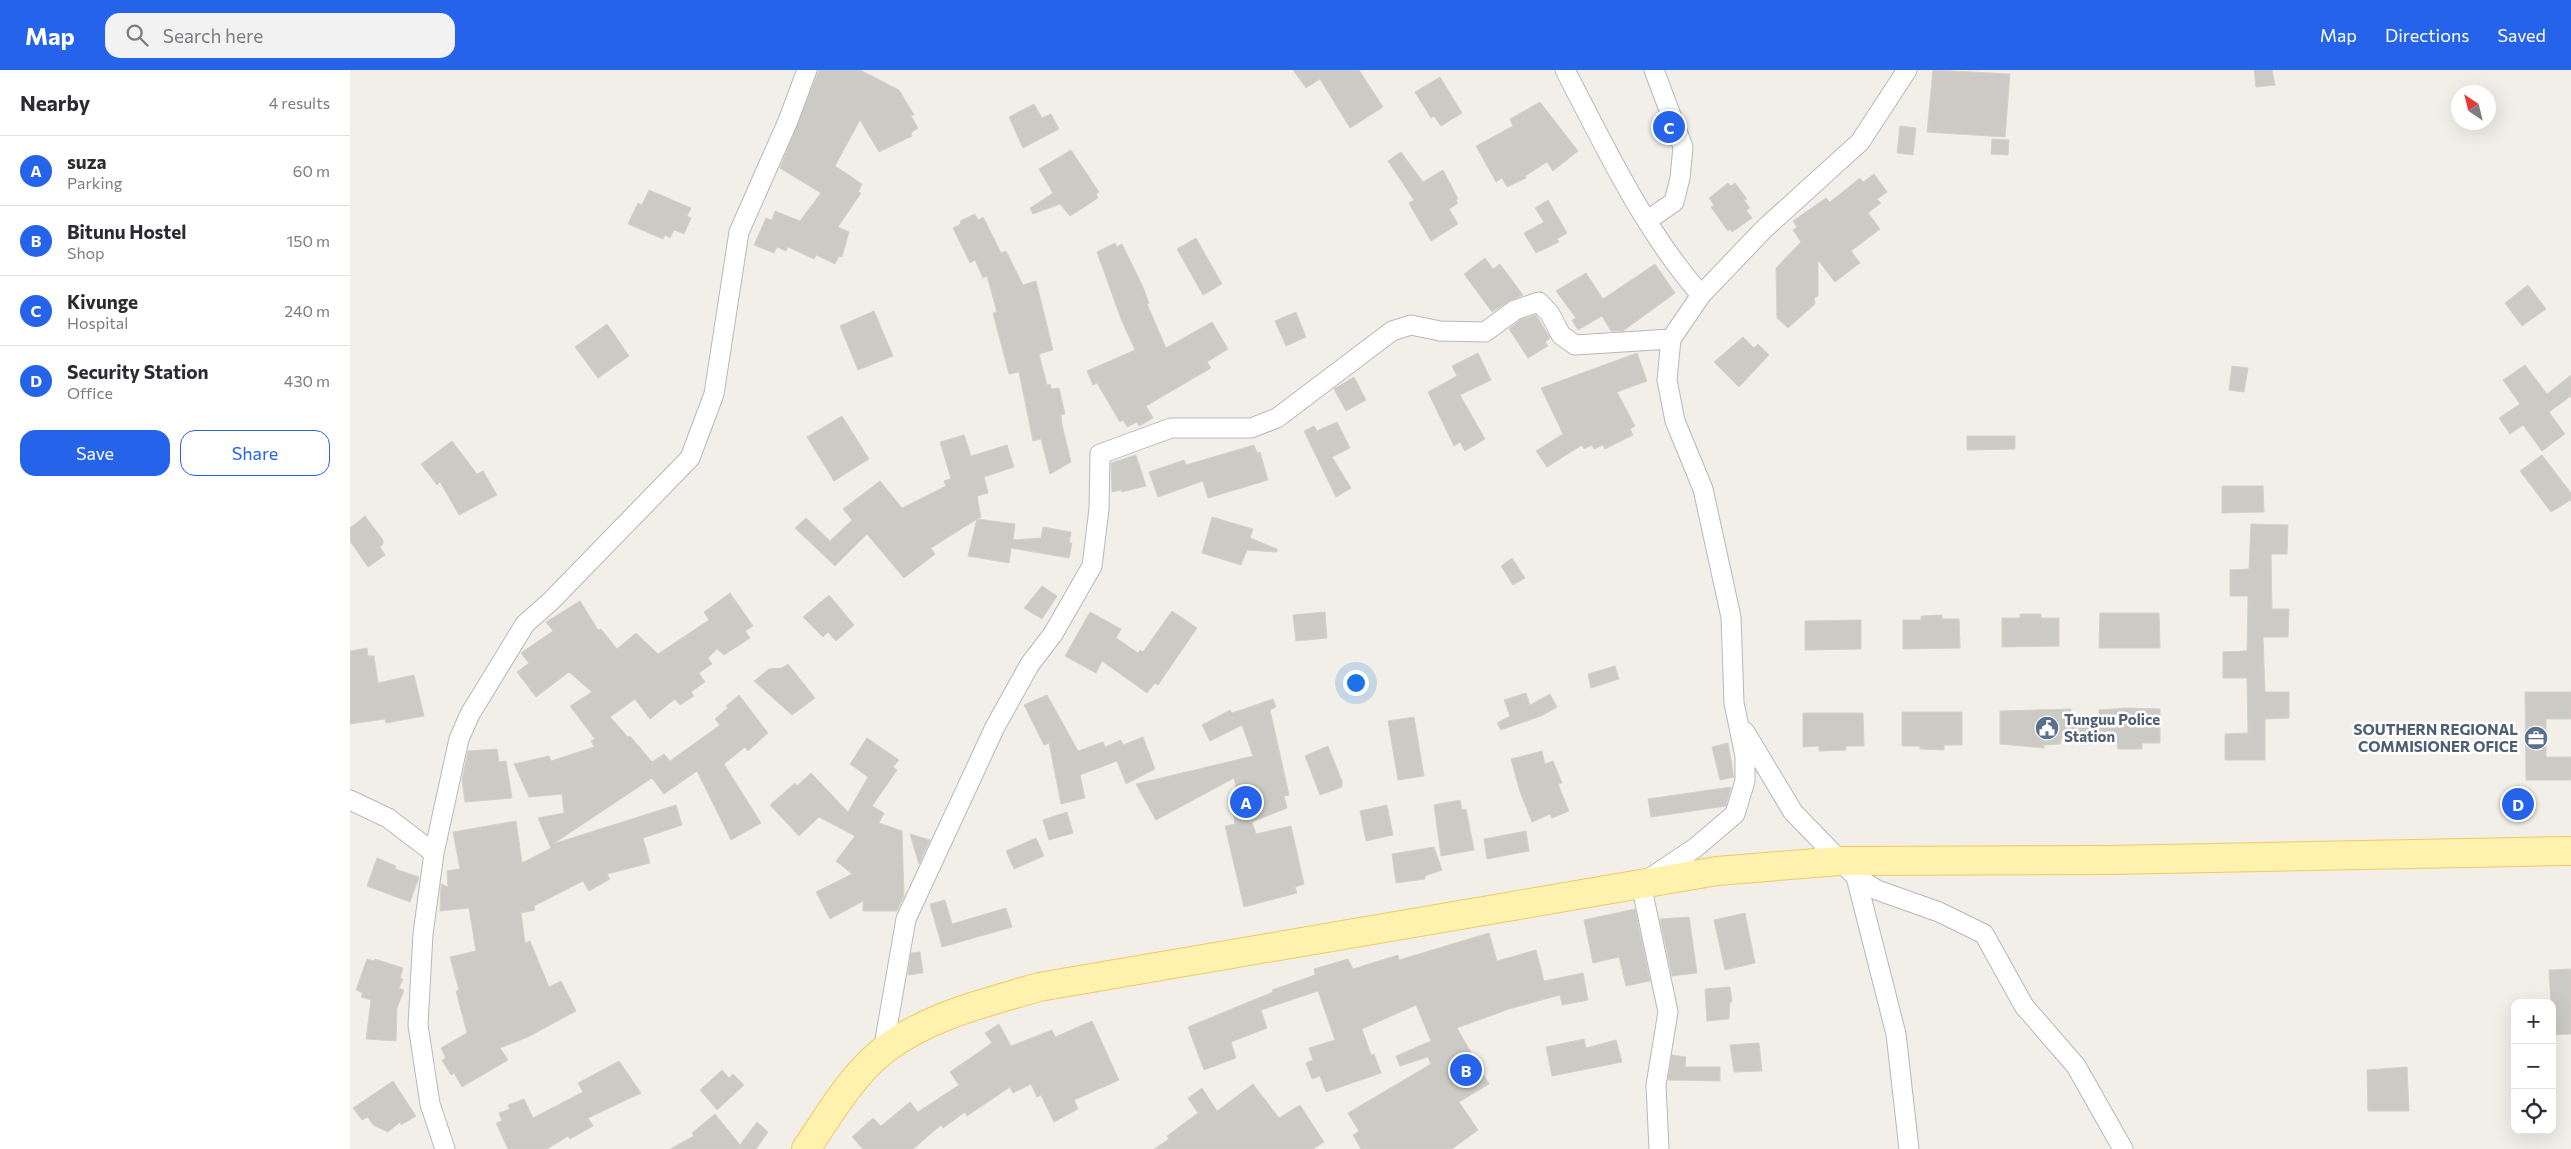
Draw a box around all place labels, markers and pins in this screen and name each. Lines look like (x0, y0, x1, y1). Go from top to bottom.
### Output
pin: C (1653, 108, 1685, 146)
place label: Tunguu Police Station (2064, 710, 2160, 745)
public building icon: Tunguu Police Station (2034, 715, 2060, 741)
place label: SOUTHERN REGIONAL COMMISIONER OFICE (2354, 720, 2518, 755)
office icon: SOUTHERN REGIONAL COMMISIONER OFICE (2523, 725, 2549, 751)
pin: A (1230, 783, 1262, 821)
pin: D (2502, 785, 2534, 823)
pin: B (1450, 1051, 1482, 1089)

